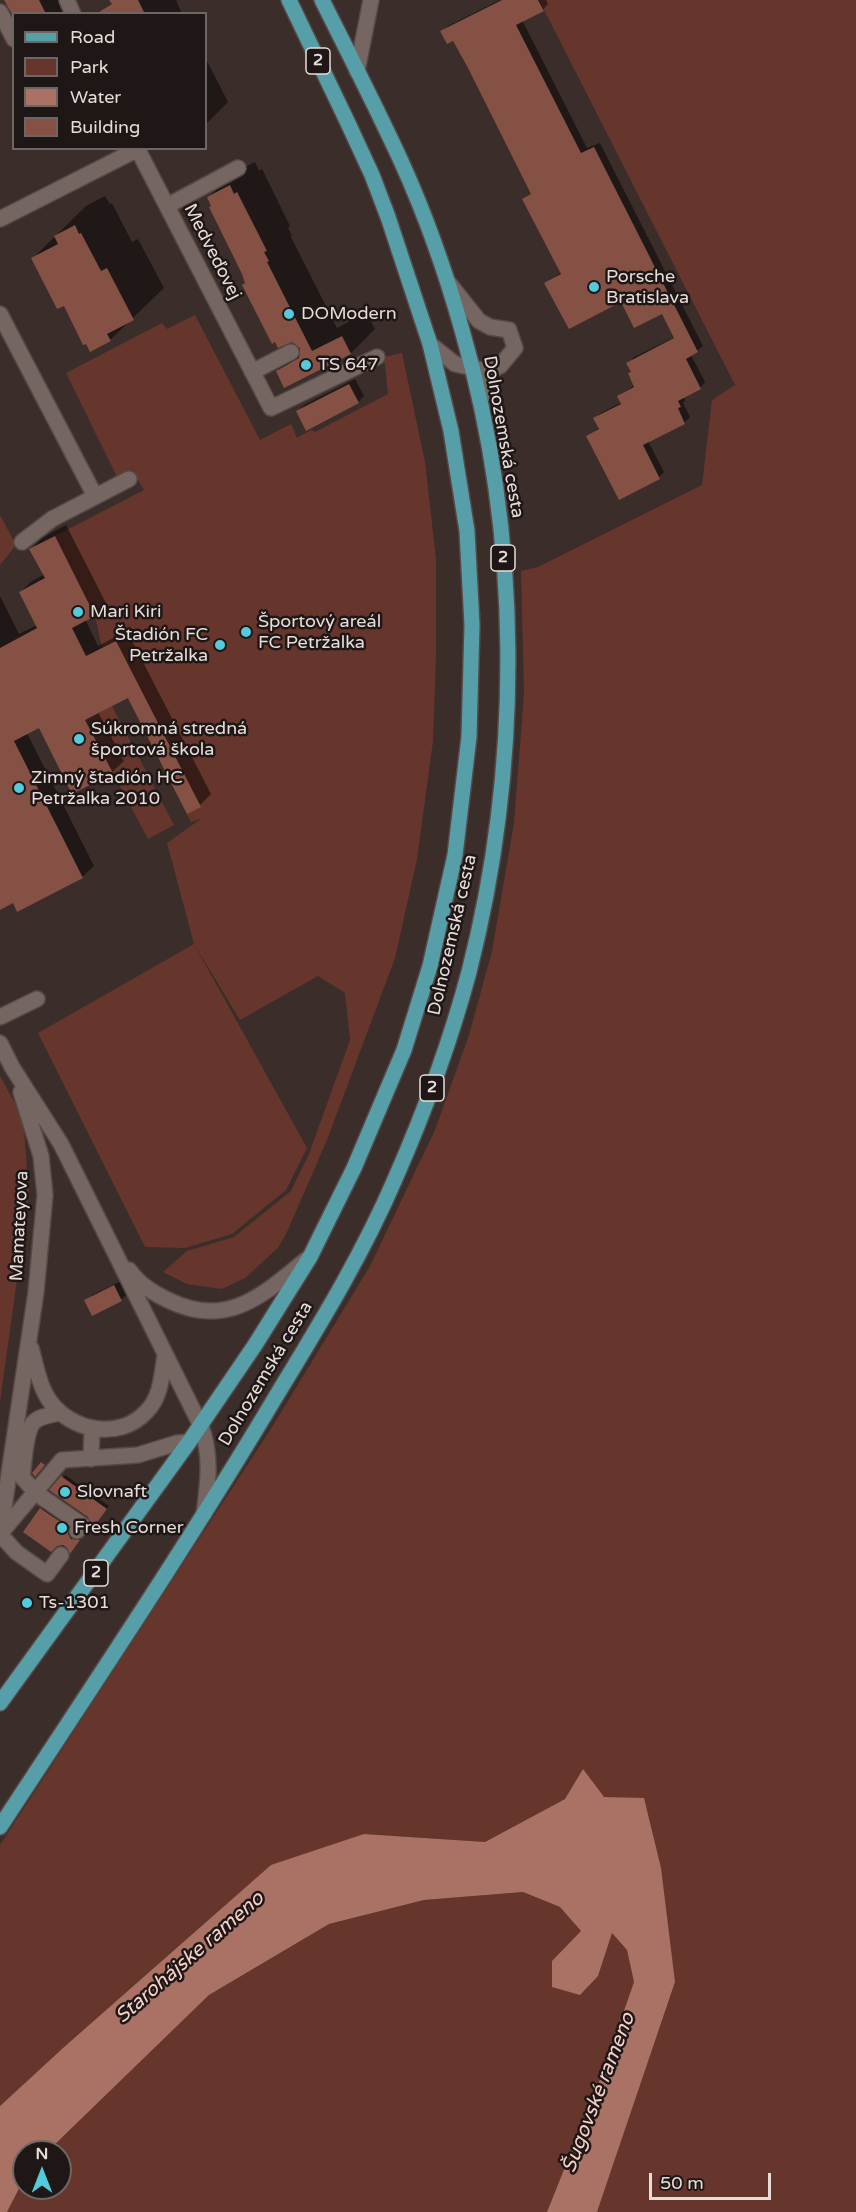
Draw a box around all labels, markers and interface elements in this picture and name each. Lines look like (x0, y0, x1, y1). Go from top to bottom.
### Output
legend (12, 12, 207, 150)
text: Road (70, 26, 115, 48)
road number: 2 (306, 48, 330, 74)
text: Park (70, 56, 108, 78)
text: Water (70, 86, 121, 108)
text: Building (70, 116, 140, 138)
street label: Medveďovej (179, 200, 245, 304)
place label: Porsche Bratislava (606, 266, 689, 308)
marker: Porsche Bratislava (587, 280, 601, 294)
place label: DOModern (301, 303, 397, 325)
marker: DOModern (282, 307, 296, 321)
place label: TS 647 (318, 354, 379, 376)
street label: Dolnozemská cesta (478, 354, 528, 520)
marker: TS 647 (299, 358, 313, 372)
road number: 2 (491, 545, 515, 571)
place label: Mari Kiri (90, 601, 161, 623)
marker: Mari Kiri (71, 605, 85, 619)
place label: Športový areál FC Petržalka (258, 611, 381, 654)
place label: Štadión FC Petržalka (115, 624, 208, 666)
marker: Športový areál FC Petržalka (239, 625, 253, 639)
marker: Štadión FC Petržalka (213, 638, 227, 652)
place label: Súkromná stredná športová škola (91, 718, 247, 760)
marker: Súkromná stredná športová škola (72, 732, 86, 746)
place label: Zimný štadión HC Petržalka 2010 (31, 767, 183, 810)
marker: Zimný štadión HC Petržalka 2010 (12, 781, 26, 795)
street label: Dolnozemská cesta (424, 852, 482, 1018)
road number: 2 (420, 1075, 444, 1101)
street label: Mamateyova (6, 1170, 34, 1282)
street label: Dolnozemská cesta (214, 1298, 318, 1450)
place label: Slovnaft (77, 1481, 147, 1503)
marker: Slovnaft (58, 1485, 72, 1499)
place label: Fresh Corner (74, 1517, 184, 1539)
marker: Fresh Corner (55, 1521, 69, 1535)
road number: 2 (84, 1560, 108, 1586)
place label: Ts-1301 (39, 1592, 110, 1614)
marker: Ts-1301 (20, 1596, 34, 1610)
water label: Starohájske rameno (111, 1887, 269, 2029)
water label: Šugovské rameno (557, 2010, 641, 2176)
north arrow (12, 2140, 72, 2200)
text: N (36, 2144, 48, 2164)
scale bar (652, 2161, 774, 2199)
text: 50 m (660, 2172, 704, 2194)

